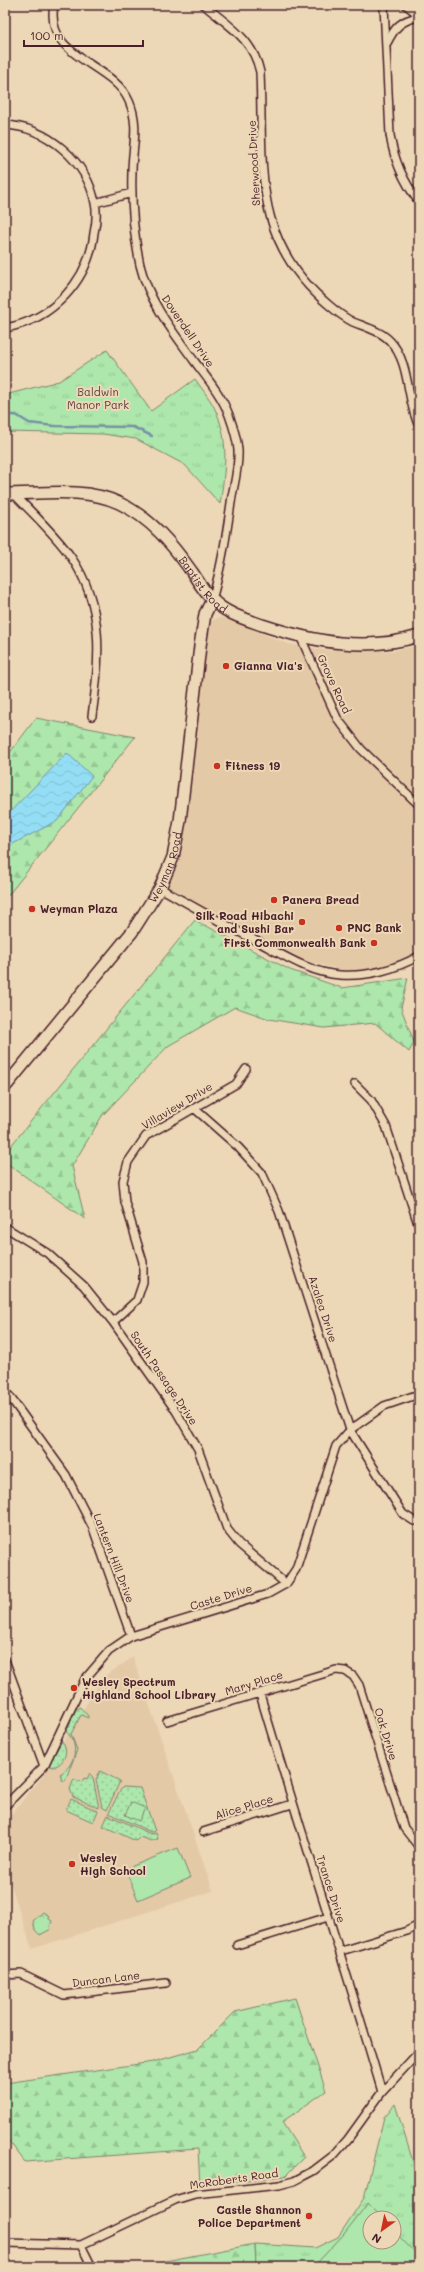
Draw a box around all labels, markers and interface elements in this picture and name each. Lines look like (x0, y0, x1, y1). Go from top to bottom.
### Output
scale bar (24, 22, 143, 48)
text: 100 m (30, 27, 64, 43)
street label: Sherwood Drive (244, 120, 263, 206)
street label: Doverdell Drive (159, 292, 218, 370)
park label: Baldwin Manor Park (67, 384, 129, 412)
street label: Baptist Road (176, 553, 230, 616)
street label: Grove Road (314, 652, 355, 716)
place label: Gianna Via's (234, 658, 303, 673)
marker: Gianna Via's (221, 661, 231, 671)
place label: Fitness 19 (225, 758, 280, 773)
marker: Fitness 19 (212, 761, 222, 771)
street label: Weyman Road (145, 831, 185, 905)
place label: Panera Bread (282, 892, 359, 907)
marker: Panera Bread (269, 895, 279, 905)
place label: Weyman Plaza (40, 901, 118, 916)
marker: Weyman Plaza (27, 904, 37, 914)
place label: Silk Road Hibachi and Sushi Bar (196, 908, 294, 936)
marker: Silk Road Hibachi and Sushi Bar (297, 917, 307, 927)
place label: PNC Bank (347, 920, 401, 935)
marker: PNC Bank (334, 923, 344, 933)
place label: First Commonwealth Bank (223, 935, 366, 950)
marker: First Commonwealth Bank (369, 938, 379, 948)
street label: Villaview Drive (139, 1078, 215, 1133)
street label: Azalea Drive (306, 1273, 341, 1344)
street label: South Passage Drive (127, 1328, 202, 1428)
street label: Lantern Hill Drive (90, 1511, 139, 1605)
street label: Caste Drive (188, 1580, 254, 1613)
street label: Mary Place (223, 1667, 285, 1698)
place label: Wesley Spectrum Highland School Library (82, 1674, 216, 1702)
marker: Wesley Spectrum Highland School Library (69, 1683, 79, 1693)
street label: Oak Drive (371, 1706, 402, 1762)
street label: Alice Place (213, 1791, 275, 1822)
place label: Wesley High School (80, 1850, 146, 1878)
street label: Trance Drive (313, 1853, 350, 1925)
marker: Wesley High School (67, 1859, 77, 1869)
street label: Duncan Lane (71, 1967, 141, 1990)
street label: McRoberts Road (189, 2165, 279, 2192)
place label: Castle Shannon Police Department (198, 2202, 301, 2230)
north arrow (362, 2210, 402, 2250)
marker: Castle Shannon Police Department (304, 2211, 314, 2221)
text: N (369, 2230, 384, 2247)

